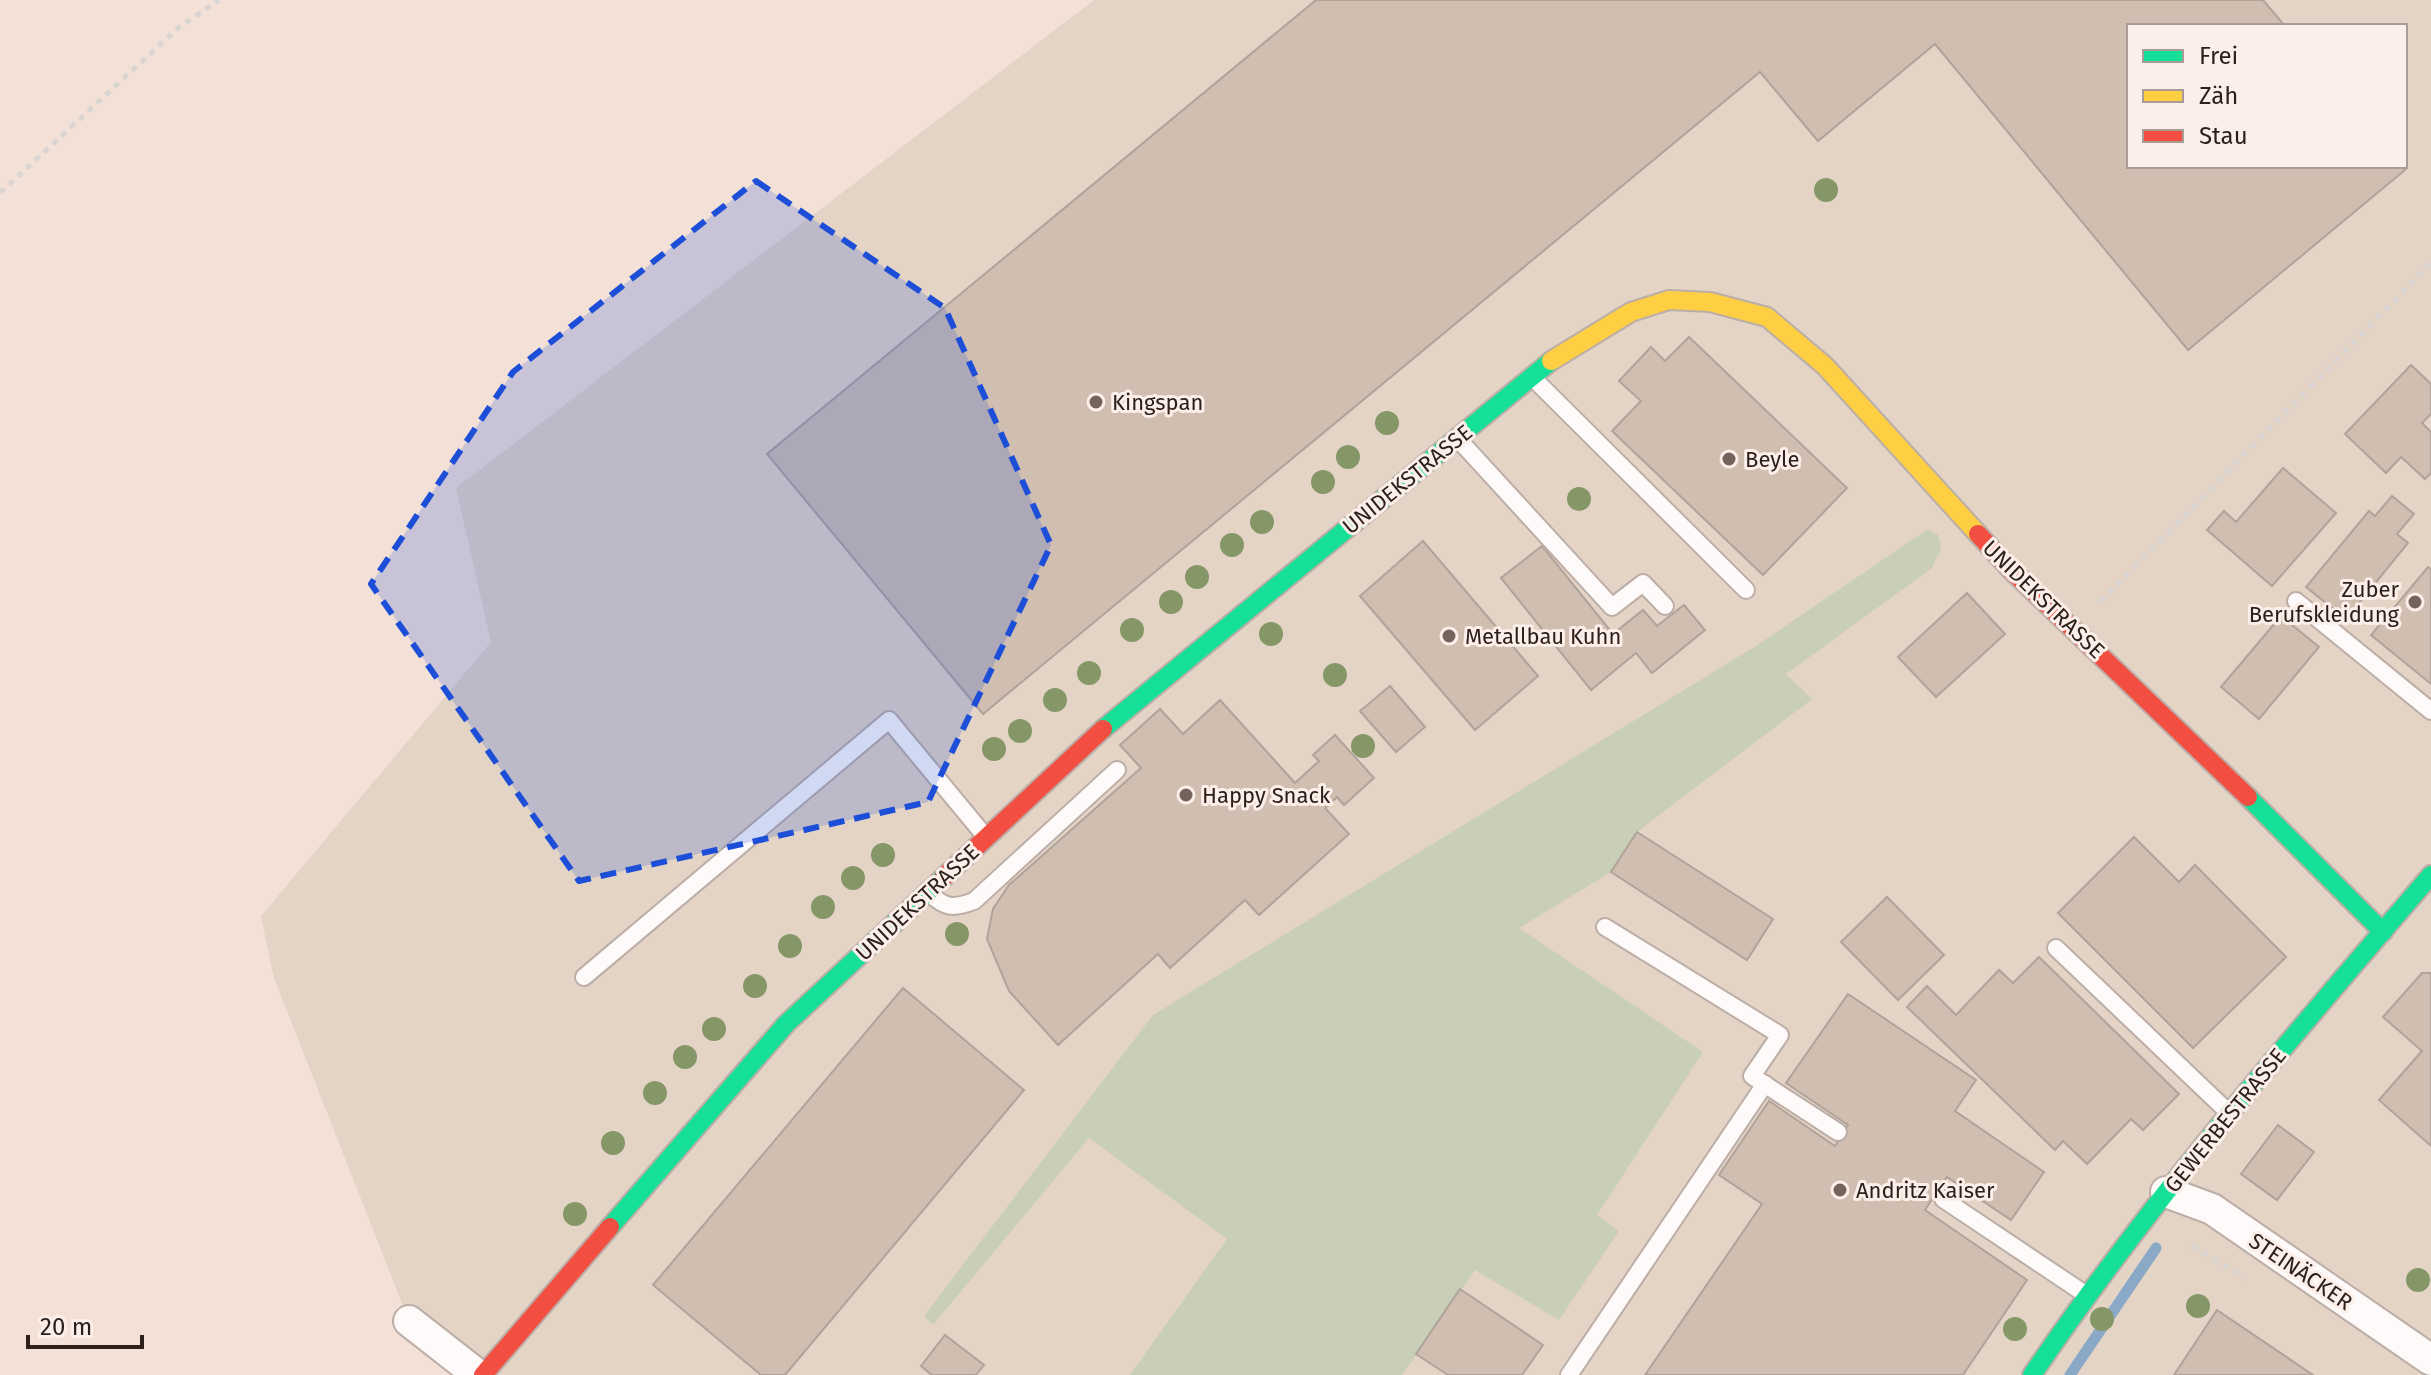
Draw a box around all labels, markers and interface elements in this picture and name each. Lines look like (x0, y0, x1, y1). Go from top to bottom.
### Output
legend (2127, 24, 2407, 168)
text: Frei (2199, 42, 2238, 70)
text: Zäh (2199, 82, 2238, 110)
text: Stau (2199, 122, 2248, 150)
place label: Kingspan (1112, 389, 1203, 416)
marker: Kingspan (1087, 393, 1105, 411)
street label: UNIDEKSTRASSE (1337, 419, 1478, 540)
place label: Beyle (1745, 446, 1799, 473)
marker: Beyle (1720, 450, 1738, 468)
street label: UNIDEKSTRASSE (1977, 534, 2110, 664)
place label: Zuber Berufskleidung (2249, 576, 2400, 628)
marker: Zuber Berufskleidung (2406, 593, 2424, 611)
place label: Metallbau Kuhn (1465, 623, 1621, 650)
marker: Metallbau Kuhn (1440, 627, 1458, 645)
place label: Happy Snack (1202, 782, 1331, 809)
marker: Happy Snack (1177, 786, 1195, 804)
street label: UNIDEKSTRASSE (850, 838, 985, 966)
street label: GEWERBESTRASSE (2159, 1043, 2292, 1198)
place label: Andritz Kaiser (1856, 1177, 1995, 1204)
marker: Andritz Kaiser (1831, 1181, 1849, 1199)
street label: STEINÄCKER (2244, 1227, 2358, 1316)
scale bar (28, 1299, 142, 1349)
text: 20 m (40, 1313, 92, 1341)

